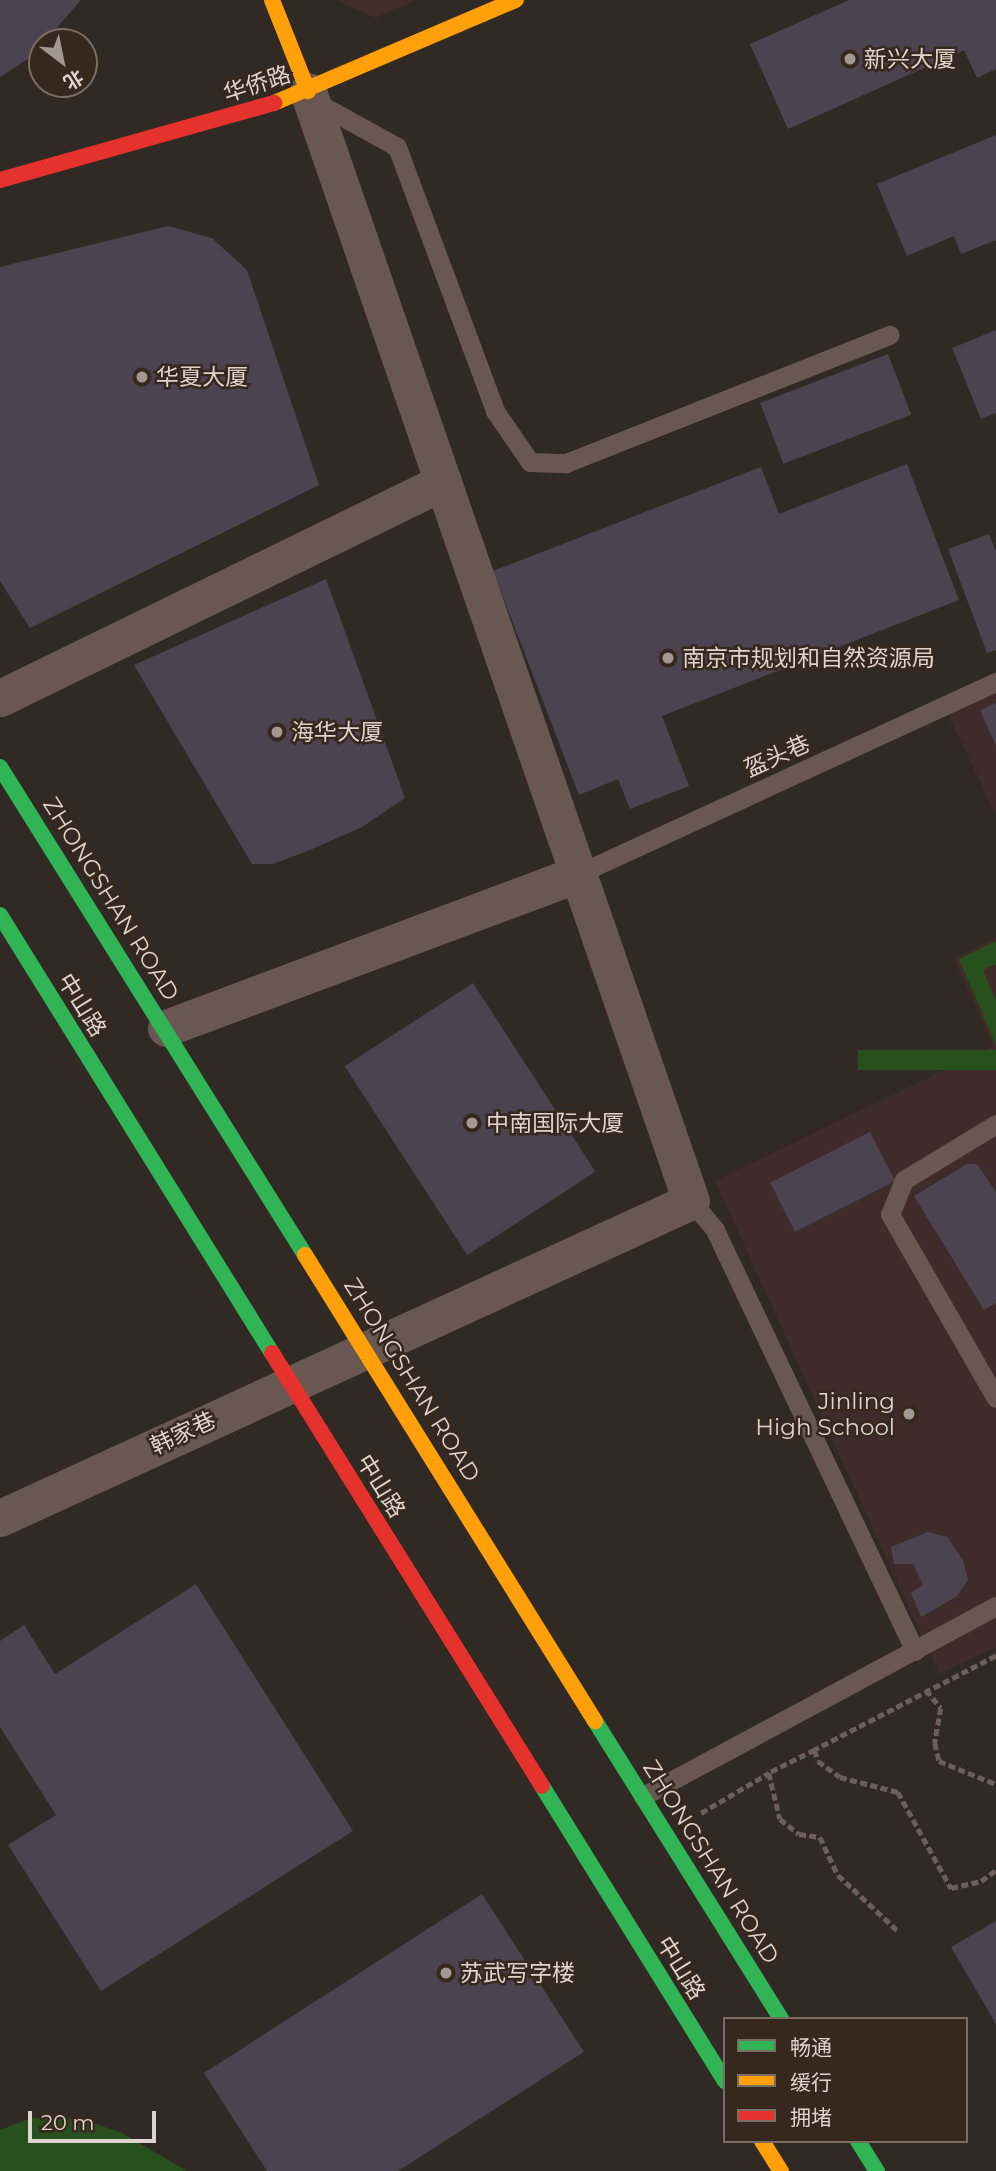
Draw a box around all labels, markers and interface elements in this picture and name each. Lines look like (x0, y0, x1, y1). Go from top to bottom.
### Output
north arrow (28, 28, 98, 98)
place label: 新兴大厦 (864, 45, 956, 73)
marker: 新兴大厦 (842, 51, 858, 67)
street label: 华侨路 (220, 60, 294, 108)
text: 北 (59, 65, 87, 94)
place label: 华夏大厦 (156, 363, 248, 391)
marker: 华夏大厦 (134, 369, 150, 385)
place label: 南京市规划和自然资源局 (682, 644, 935, 672)
marker: 南京市规划和自然资源局 (660, 650, 676, 666)
place label: 海华大厦 (291, 718, 383, 746)
marker: 海华大厦 (269, 724, 285, 740)
street label: 盔头巷 (740, 729, 814, 783)
street label: ZHONGSHAN ROAD (37, 792, 185, 1006)
street label: 中山路 (52, 968, 112, 1042)
place label: 中南国际大厦 (486, 1109, 624, 1137)
marker: 中南国际大厦 (464, 1115, 480, 1131)
street label: ZHONGSHAN ROAD (338, 1273, 486, 1487)
place label: Jinling High School (755, 1387, 895, 1441)
street label: 韩家巷 (146, 1406, 220, 1460)
marker: Jinling High School (901, 1406, 917, 1422)
street label: 中山路 (351, 1449, 411, 1523)
street label: ZHONGSHAN ROAD (637, 1755, 785, 1969)
street label: 中山路 (651, 1931, 711, 2005)
place label: 苏武写字楼 (460, 1959, 575, 1987)
marker: 苏武写字楼 (438, 1965, 454, 1981)
legend (723, 2017, 968, 2143)
text: 畅通 (790, 2035, 832, 2060)
text: 缓行 (790, 2070, 832, 2095)
scale bar (32, 2098, 159, 2142)
text: 拥堵 (790, 2105, 832, 2130)
text: 20 m (41, 2110, 95, 2135)

